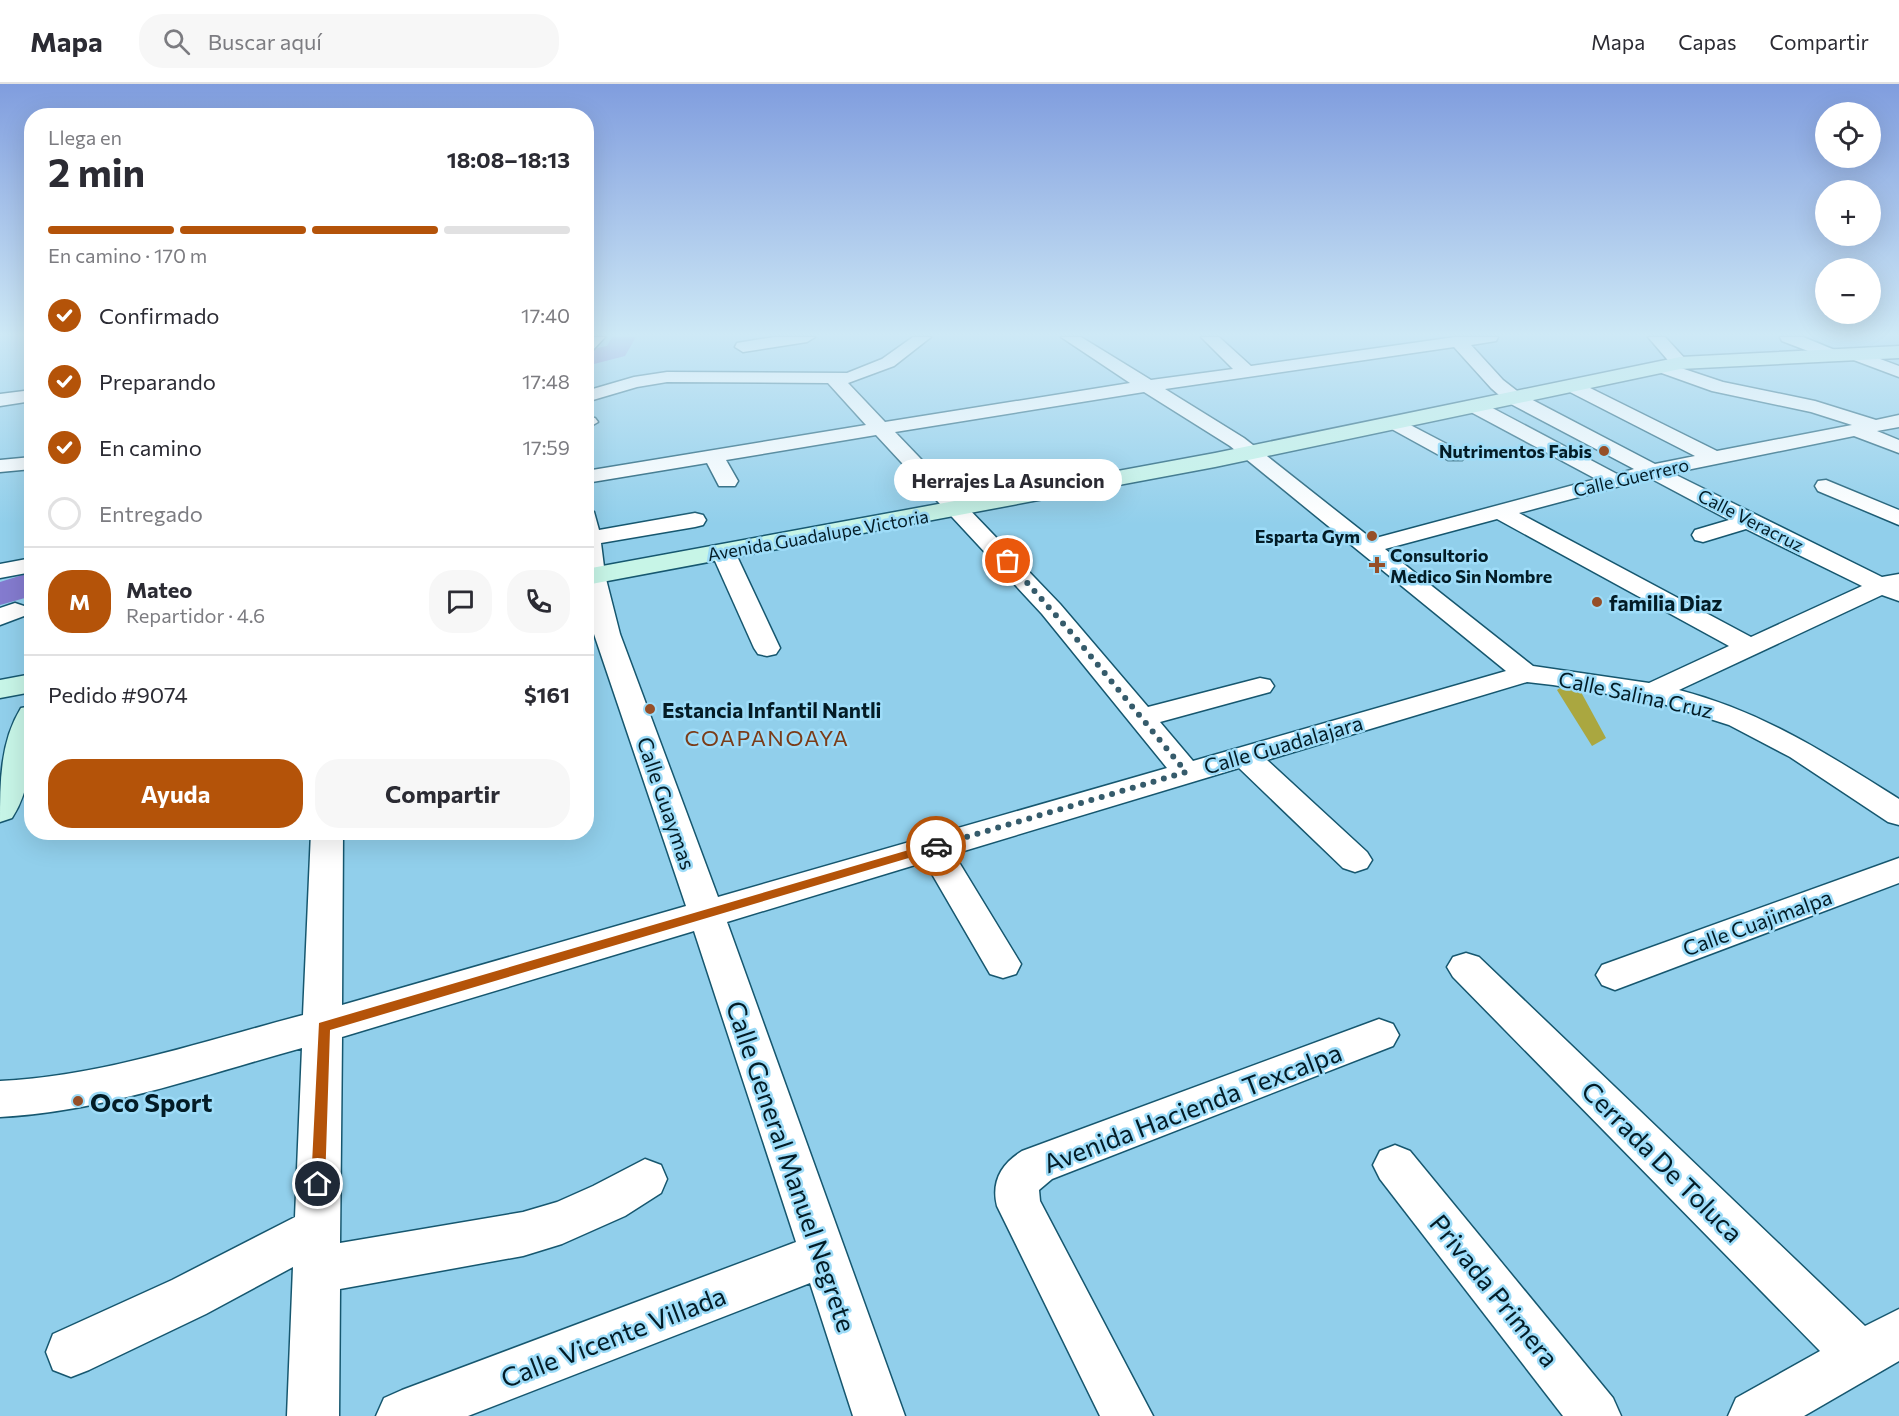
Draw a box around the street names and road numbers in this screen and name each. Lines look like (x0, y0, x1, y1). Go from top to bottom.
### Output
street label: Calle Guerrero (1571, 453, 1691, 501)
street label: Calle Veracruz (1694, 484, 1808, 556)
street label: Avenida Guadalupe Victoria (706, 505, 930, 565)
street label: Calle Salina Cruz (1557, 665, 1715, 723)
street label: Calle Guadalajara (1201, 709, 1365, 779)
street label: Calle Guaymas (633, 733, 701, 873)
street label: Calle Cuajimalpa (1679, 883, 1835, 961)
street label: Calle General Manuel Negrete (721, 996, 863, 1336)
street label: Avenida Hacienda Texcalpa (1038, 1036, 1346, 1178)
street label: Cerrada De Toluca (1576, 1074, 1750, 1248)
street label: Privada Primera (1424, 1208, 1566, 1372)
street label: Calle Vicente Villada (496, 1279, 730, 1393)

